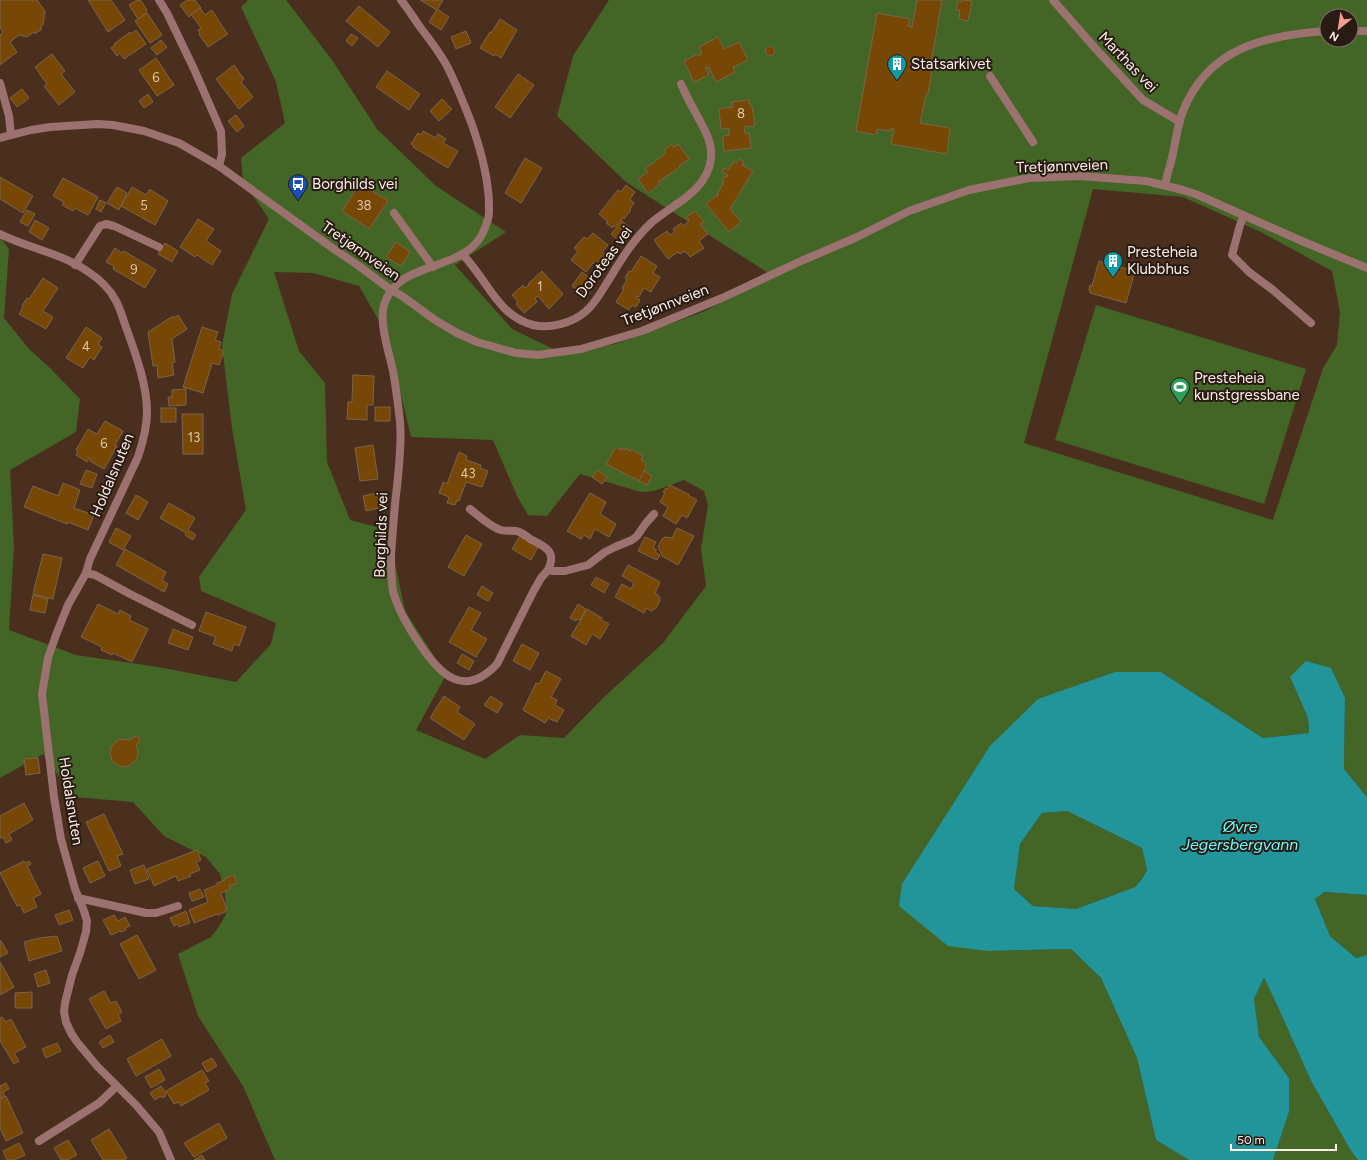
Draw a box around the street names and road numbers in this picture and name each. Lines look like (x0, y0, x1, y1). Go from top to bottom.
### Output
street label: Marthas vei (1095, 28, 1161, 96)
street label: Tretjønnveien (1016, 155, 1108, 177)
street label: Tretjønnveien (318, 217, 404, 285)
street label: Doroteas vei (572, 223, 636, 301)
street label: Tretjønnveien (619, 280, 711, 330)
street label: Holdalsnuten (86, 431, 138, 519)
street label: Borghilds vei (371, 492, 391, 578)
street label: Holdalsnuten (55, 756, 87, 846)

